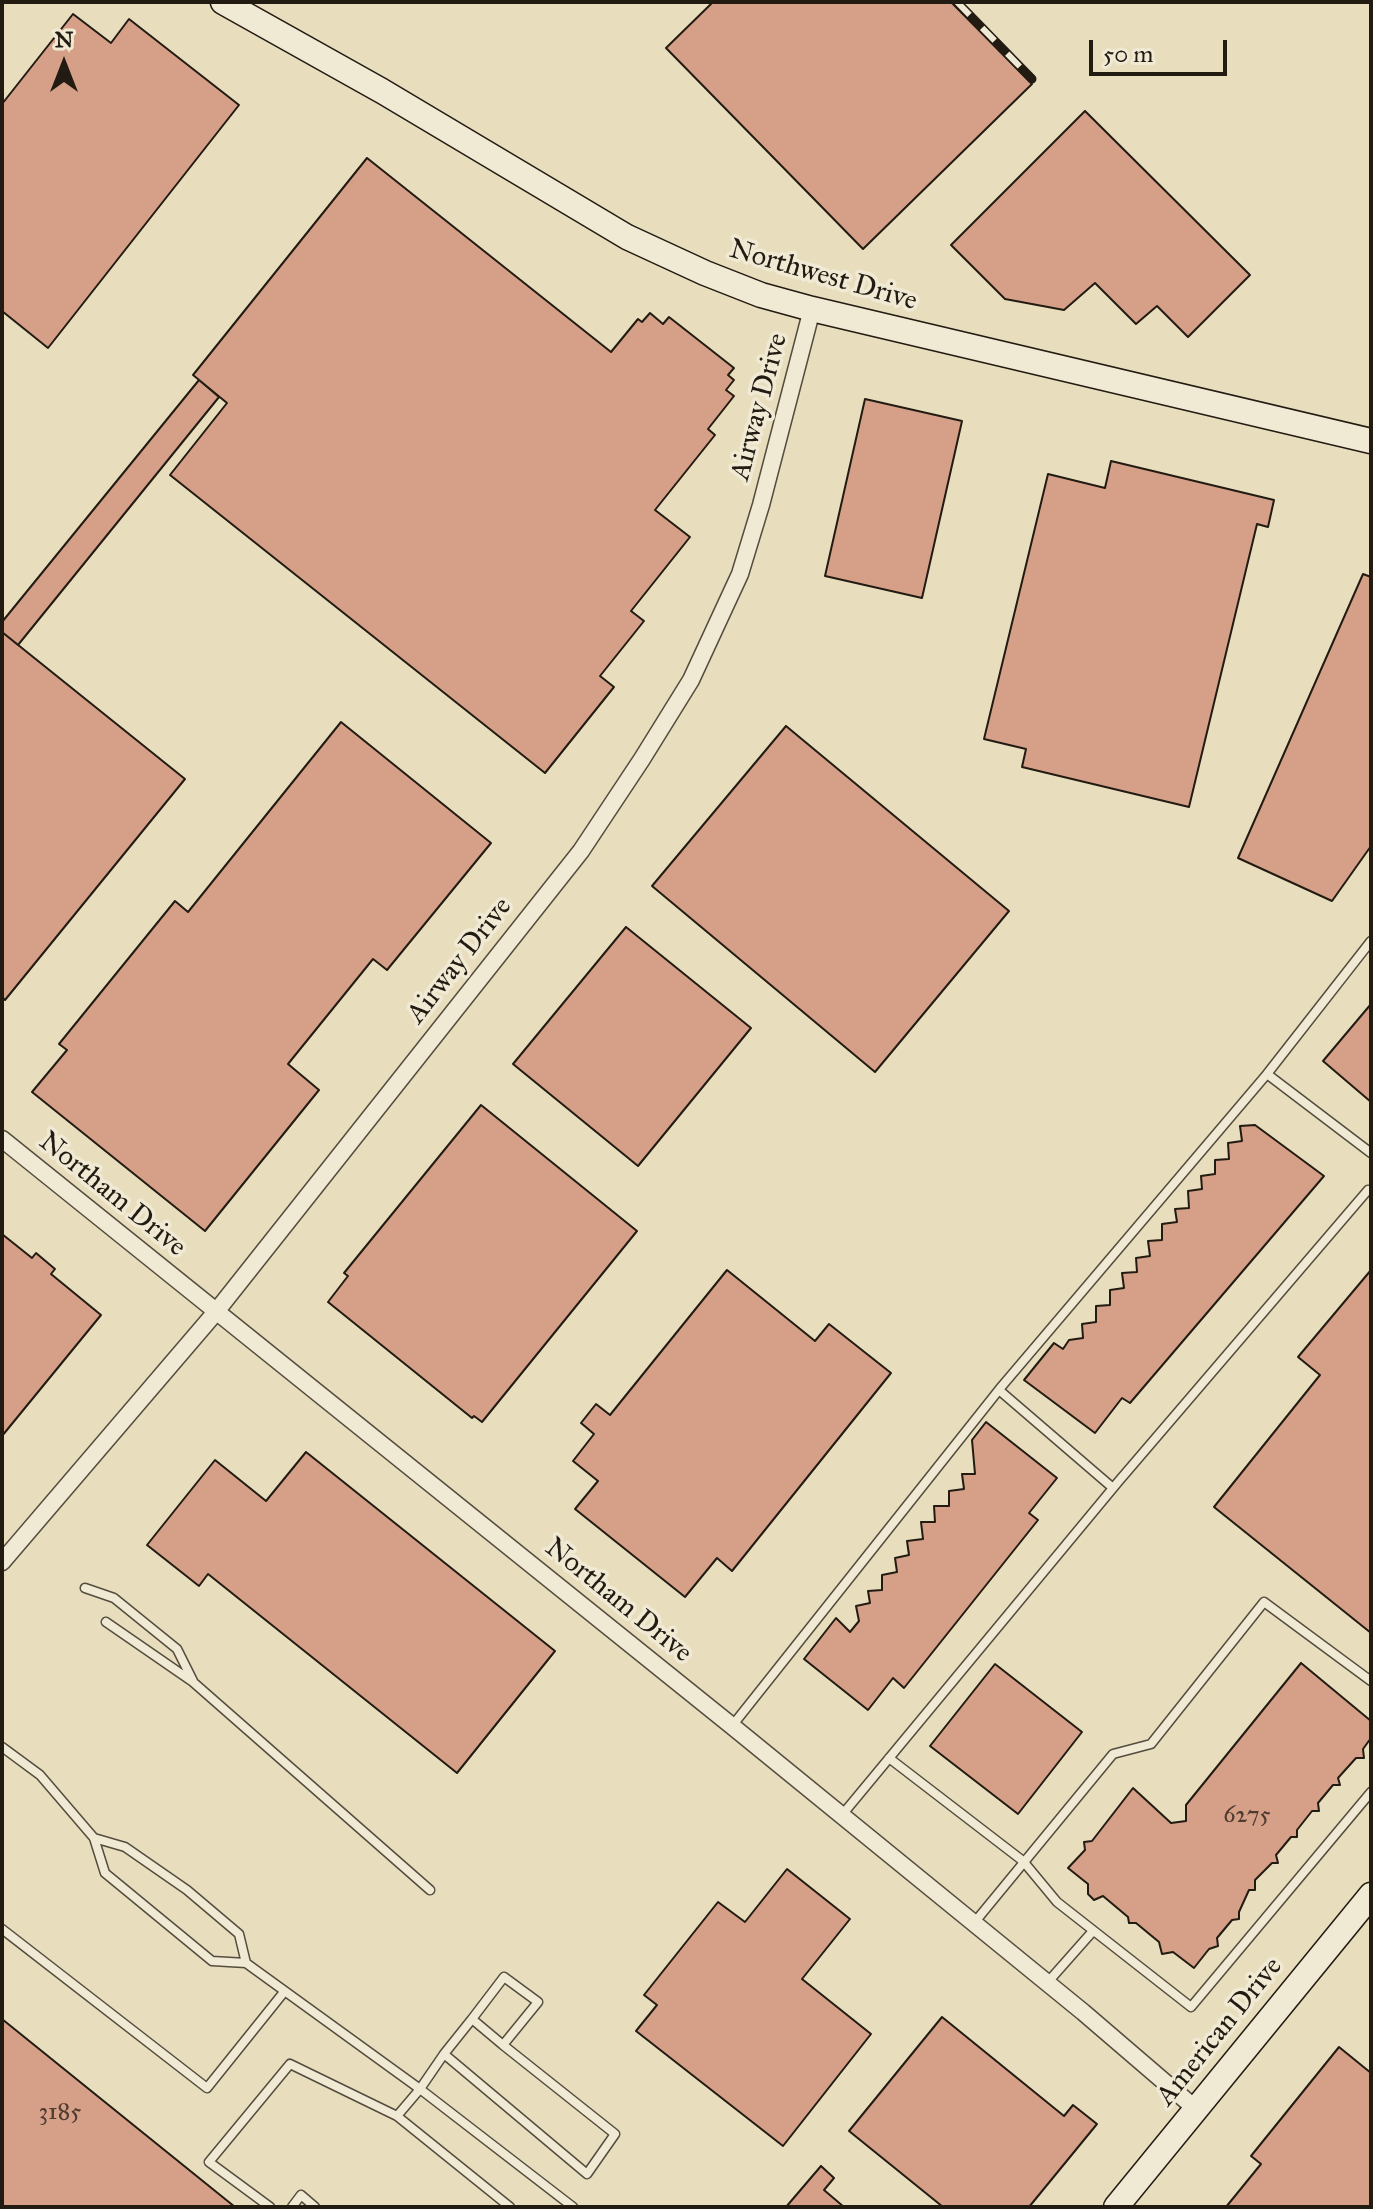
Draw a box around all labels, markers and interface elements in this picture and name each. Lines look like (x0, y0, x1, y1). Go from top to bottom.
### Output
north arrow (24, 24, 104, 104)
scale bar (1093, 24, 1231, 74)
text: N (55, 26, 73, 53)
text: 50 m (1103, 39, 1153, 69)
street label: Northwest Drive (725, 233, 921, 319)
street label: Airway Drive (724, 330, 796, 484)
street label: Airway Drive (400, 891, 520, 1031)
street label: Northam Drive (32, 1125, 192, 1265)
street label: Northam Drive (538, 1531, 698, 1671)
house number: 6275 (1223, 1802, 1271, 1830)
street label: American Drive (1150, 1951, 1290, 2113)
house number: 3185 (39, 2099, 81, 2127)

